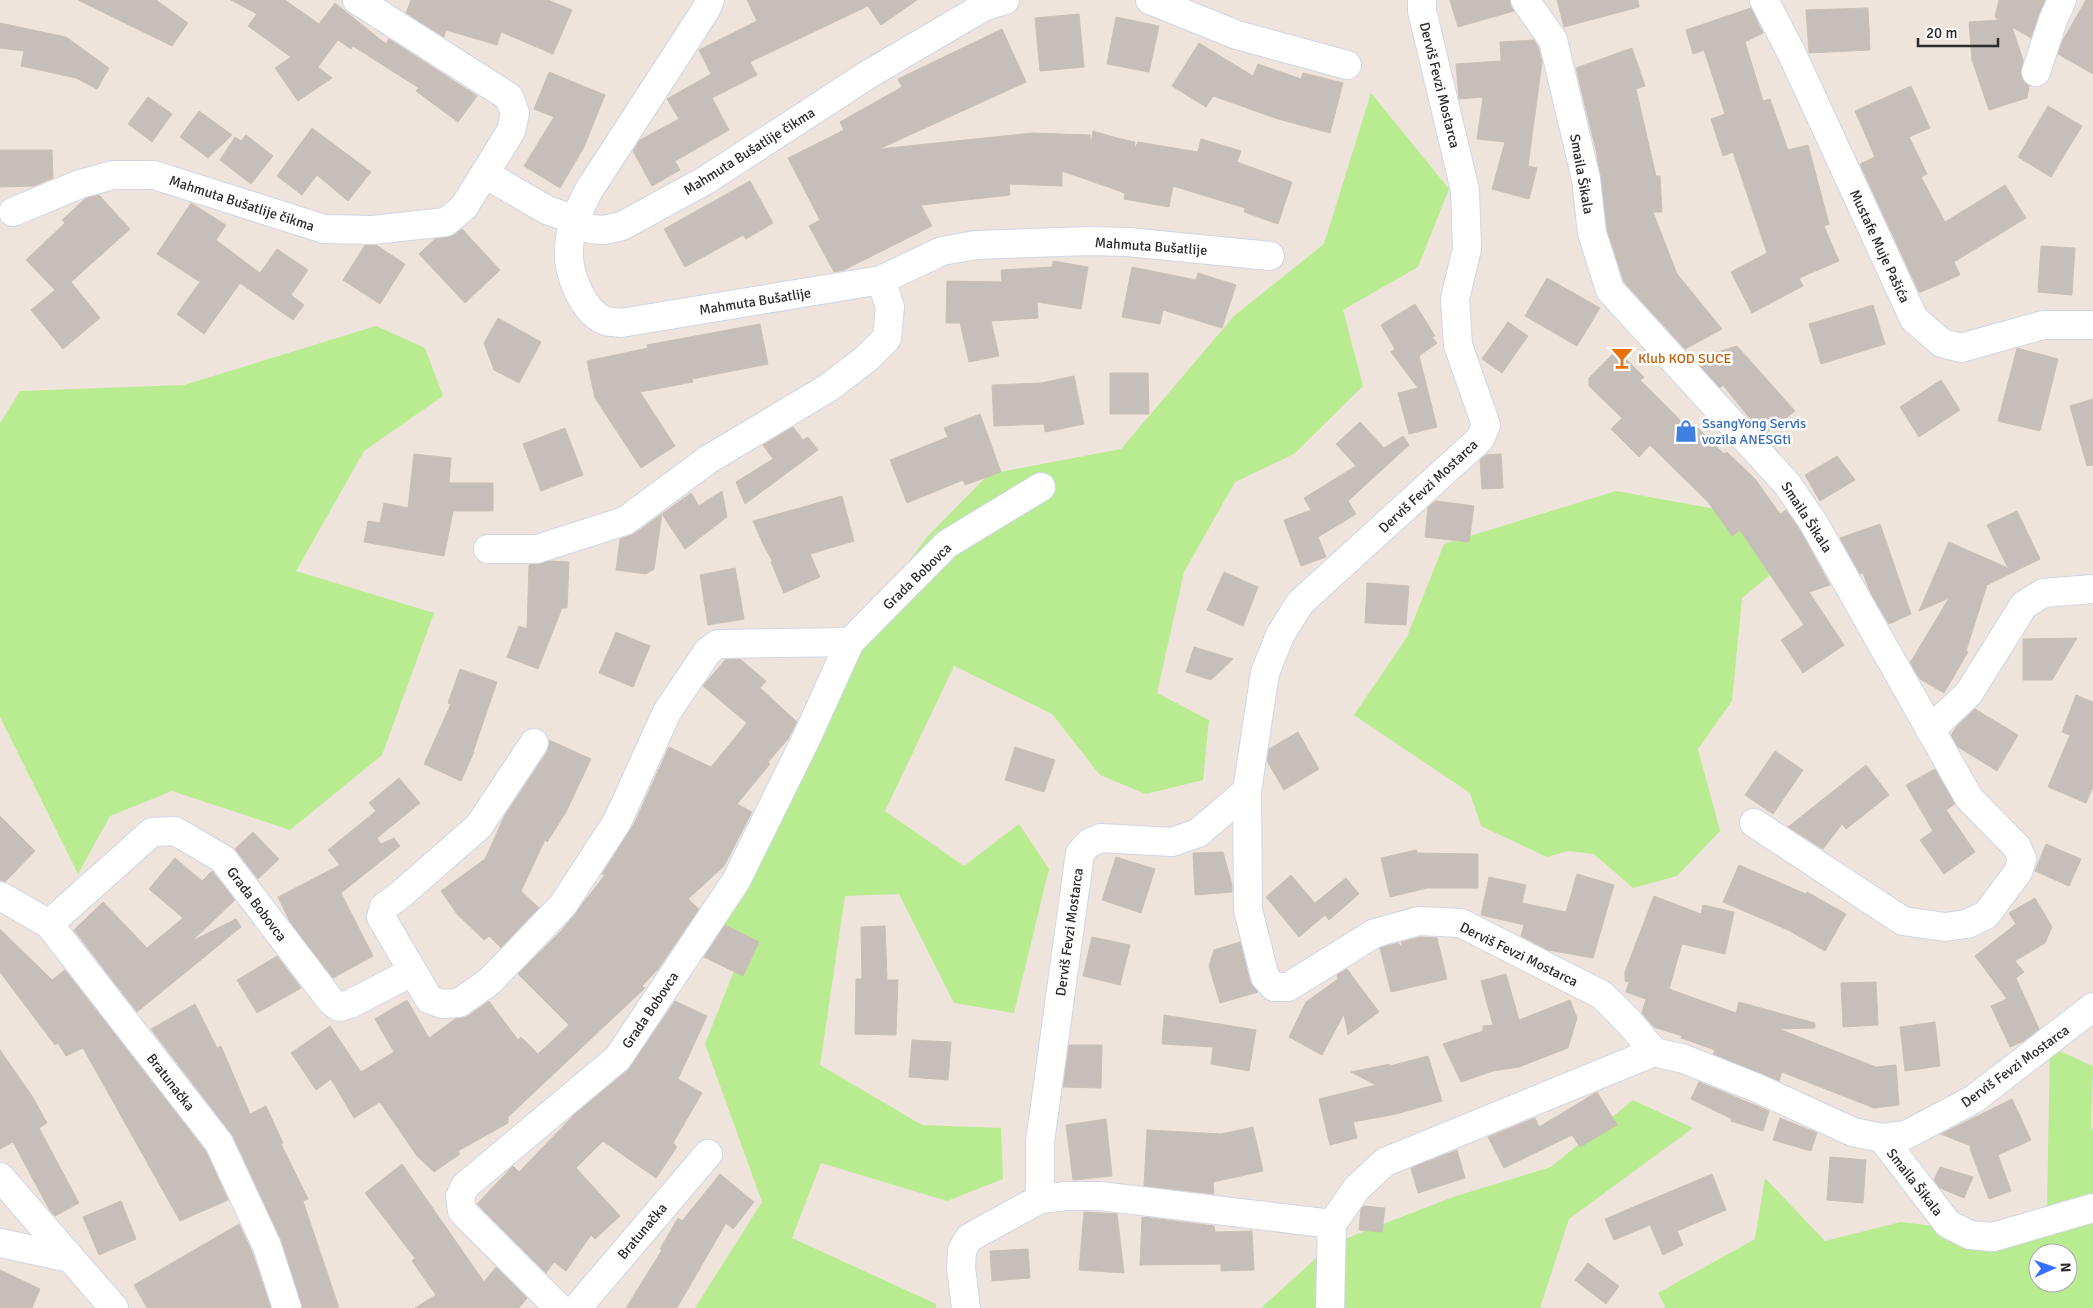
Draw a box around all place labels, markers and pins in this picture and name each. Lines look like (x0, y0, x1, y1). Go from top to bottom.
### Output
bar icon: Klub KOD SUCE (1609, 345, 1635, 371)
place label: Klub KOD SUCE (1638, 350, 1731, 367)
place label: SsangYong Servis vozila ANESGti (1702, 415, 1806, 448)
shop icon: SsangYong Servis vozila ANESGti (1673, 418, 1699, 444)

